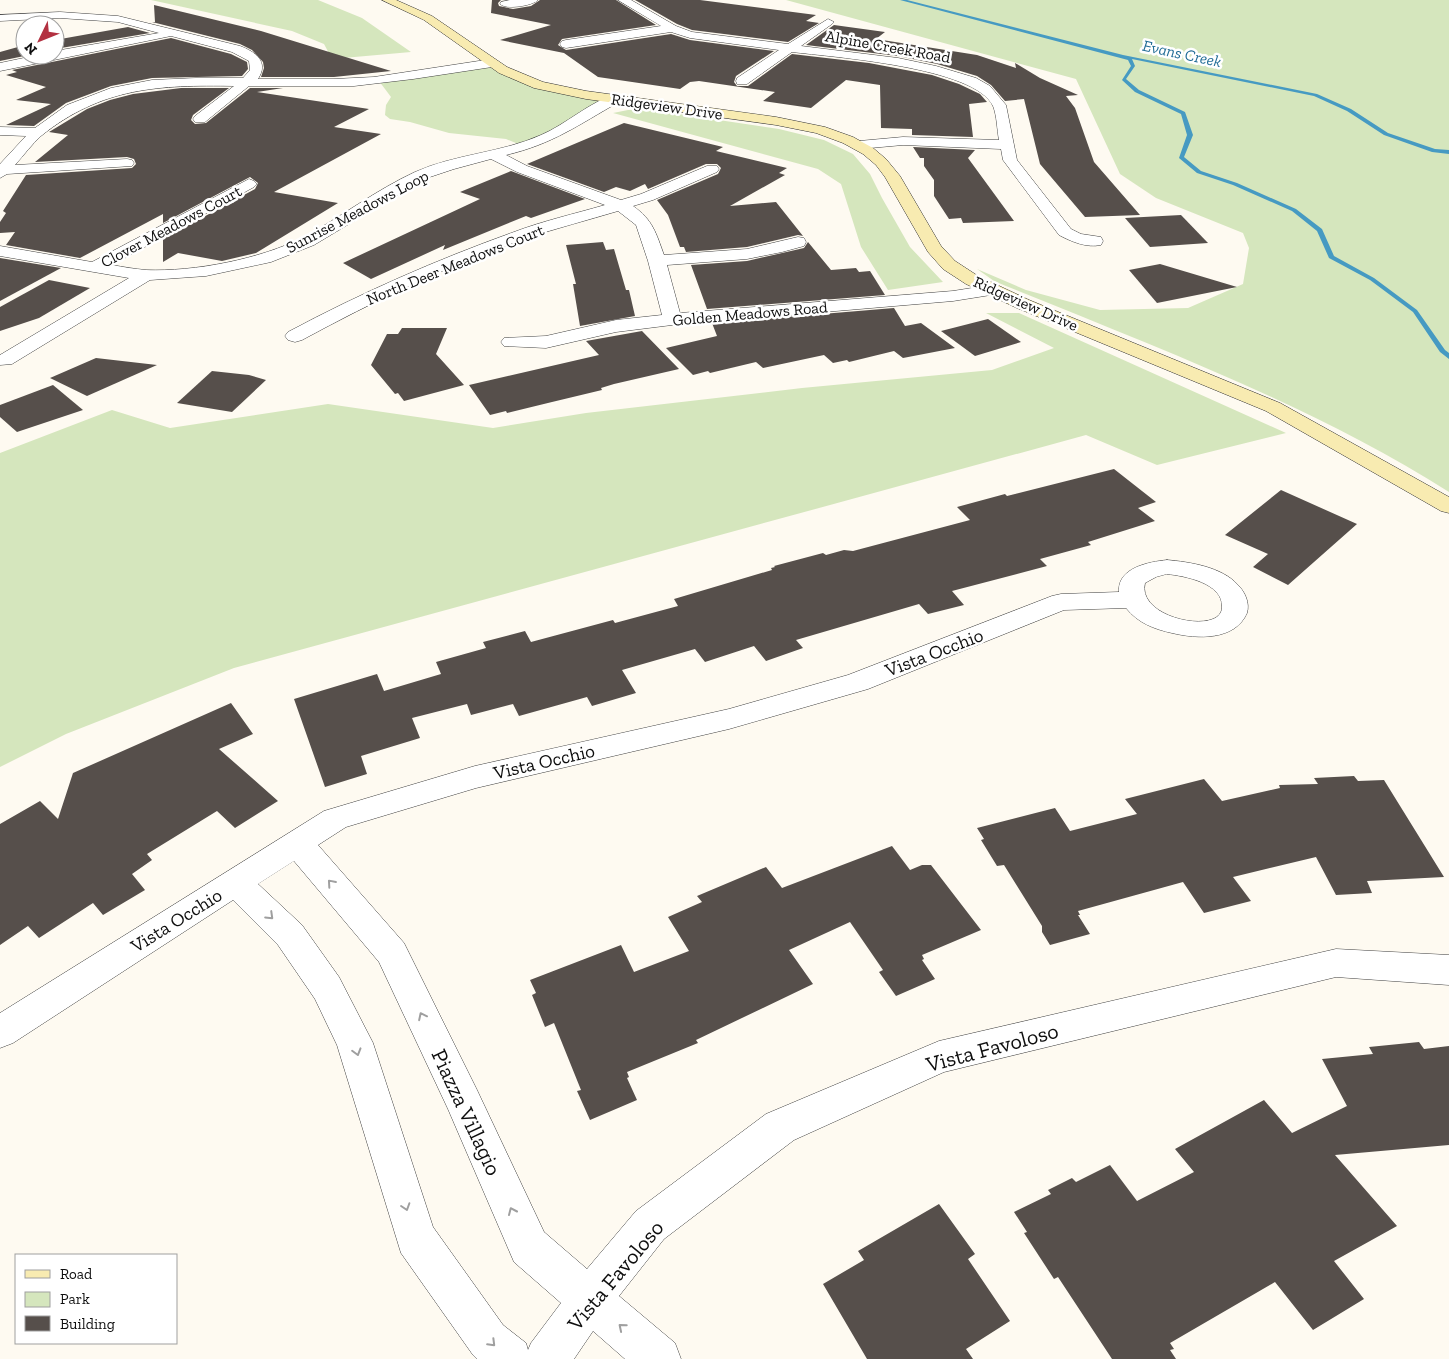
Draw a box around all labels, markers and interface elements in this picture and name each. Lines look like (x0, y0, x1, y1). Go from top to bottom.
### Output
north arrow (15, 15, 65, 65)
street label: Alpine Creek Road (824, 26, 952, 67)
water label: Evans Creek (1141, 36, 1223, 71)
text: N (21, 39, 41, 58)
street label: Ridgeview Drive (610, 89, 724, 124)
street label: Sunrise Meadows Loop (283, 166, 432, 257)
street label: Clover Meadows Court (98, 181, 245, 272)
street label: North Deer Meadows Court (364, 220, 547, 309)
street label: Ridgeview Drive (971, 272, 1081, 335)
street label: Golden Meadows Road (672, 297, 829, 330)
street label: Vista Occhio (881, 623, 987, 682)
street label: Vista Occhio (490, 739, 597, 785)
one-way arrow (328, 879, 337, 888)
street label: Vista Occhio (126, 883, 226, 958)
one-way arrow (265, 910, 274, 919)
one-way arrow (418, 1012, 428, 1021)
street label: Vista Favoloso (922, 1017, 1061, 1078)
street label: Piazza Villagio (425, 1045, 508, 1180)
one-way arrow (352, 1047, 362, 1055)
one-way arrow (400, 1202, 410, 1210)
one-way arrow (508, 1207, 519, 1216)
street label: Vista Favoloso (561, 1215, 669, 1337)
legend (15, 1254, 178, 1344)
text: Road (60, 1265, 93, 1283)
text: Park (60, 1290, 90, 1308)
text: Building (60, 1315, 115, 1333)
one-way arrow (618, 1324, 627, 1333)
one-way arrow (486, 1337, 495, 1346)

